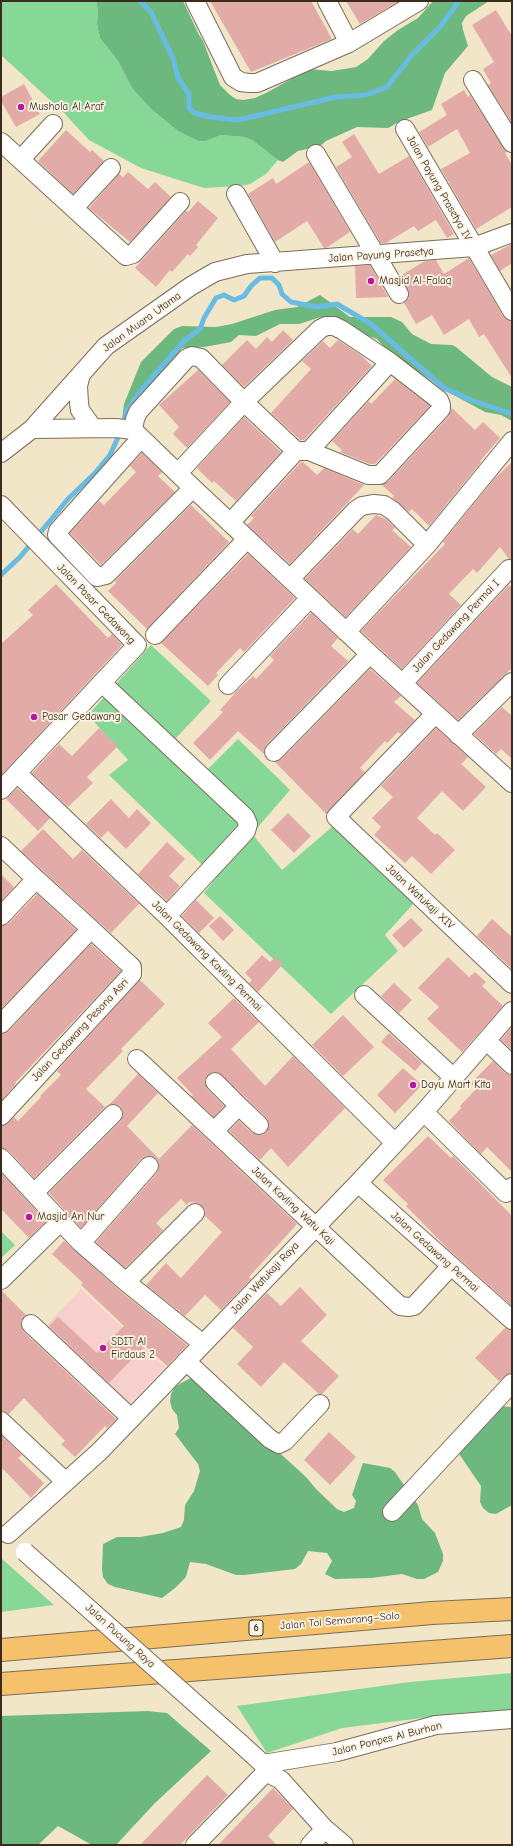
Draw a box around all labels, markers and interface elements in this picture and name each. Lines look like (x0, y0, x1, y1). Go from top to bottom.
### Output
place label: Mushola Al Araf (29, 100, 104, 114)
marker: Mushola Al Araf (16, 102, 26, 112)
street label: Jalan Payung Prasetya IV (403, 133, 475, 243)
street label: Jalan Payung Prasetya (328, 245, 434, 265)
place label: Masjid Al-Falaq (379, 274, 451, 288)
marker: Masjid Al-Falaq (366, 276, 376, 286)
street label: Jalan Muara Utama (100, 289, 184, 355)
street label: Jalan Pasar Gedawang (54, 561, 138, 647)
street label: Jalan Gedawang Permai I (410, 577, 502, 675)
place label: Pasar Gedawang (42, 710, 120, 724)
marker: Pasar Gedawang (29, 712, 39, 722)
street label: Jalan Watukaji XIV (383, 862, 457, 932)
street label: Jalan Gedawang Kavling Permai (149, 898, 265, 1014)
street label: Jalan Gedawang Pesona Asri (29, 976, 131, 1084)
place label: Dayu Mart Kita (421, 1078, 491, 1092)
marker: Dayu Mart Kita (408, 1080, 418, 1090)
street label: Jalan Kavling Watu Kaji (249, 1164, 337, 1248)
street label: Jalan Gedawang Permai (388, 1209, 482, 1295)
place label: Masjid An Nur (37, 1210, 104, 1224)
marker: Masjid An Nur (24, 1212, 34, 1222)
street label: Jalan Watukaji Raya (228, 1239, 302, 1317)
place label: SDIT Al Firdaus 2 (111, 1335, 155, 1361)
marker: SDIT Al Firdaus 2 (98, 1343, 108, 1353)
street label: Jalan Pucung Raya (82, 1601, 158, 1671)
street label: Jalan Tol Semarang–Solo (280, 1609, 400, 1633)
road number: 6 (249, 1620, 263, 1636)
street label: Jalan Ponpes Al Burhan (331, 1719, 443, 1759)

